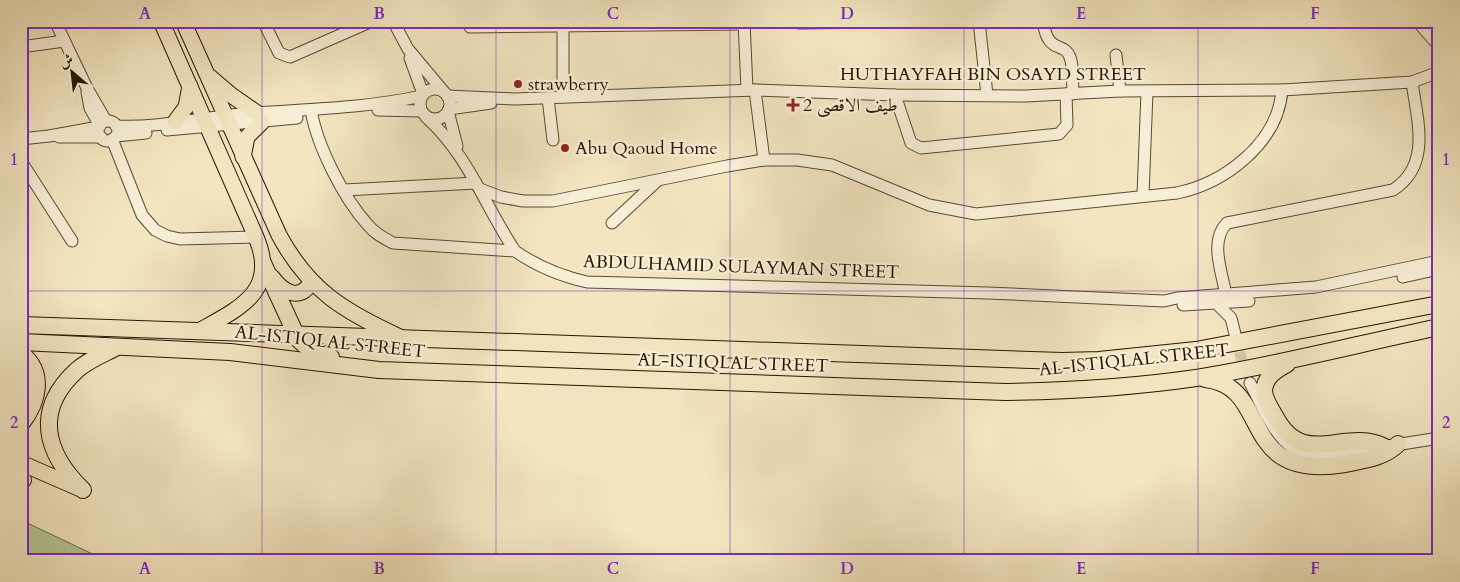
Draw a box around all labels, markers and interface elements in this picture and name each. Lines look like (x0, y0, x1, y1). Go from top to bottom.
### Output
text: A (139, 3, 151, 25)
text: B (373, 3, 385, 25)
text: C (607, 3, 619, 25)
text: D (840, 3, 854, 25)
text: E (1076, 3, 1086, 25)
text: F (1310, 3, 1320, 25)
north arrow (48, 48, 98, 98)
text: ش (56, 49, 77, 73)
street label: HUTHAYFAH BIN OSAYD STREET (840, 62, 1146, 87)
place label: strawberry (528, 72, 609, 97)
marker: strawberry (512, 78, 524, 90)
place label: طيف الاقصى 2 (803, 93, 898, 118)
marker: طيف الاقصى 2 (787, 99, 799, 111)
place label: Abu Qaoud Home (575, 136, 718, 161)
marker: Abu Qaoud Home (559, 142, 571, 154)
text: 1 (10, 149, 18, 171)
text: 1 (1442, 149, 1450, 171)
street label: ABDULHAMID SULAYMAN STREET (582, 249, 900, 285)
street label: AL-ISTIQLAL STREET (234, 320, 426, 364)
street label: AL-ISTIQLAL STREET (1038, 338, 1230, 382)
street label: AL-ISTIQLAL STREET (637, 347, 829, 379)
text: 2 (10, 412, 18, 434)
text: 2 (1442, 412, 1450, 434)
text: A (139, 558, 151, 580)
text: B (373, 558, 385, 580)
text: C (607, 558, 619, 580)
text: D (840, 558, 854, 580)
text: E (1076, 558, 1086, 580)
text: F (1310, 558, 1320, 580)

